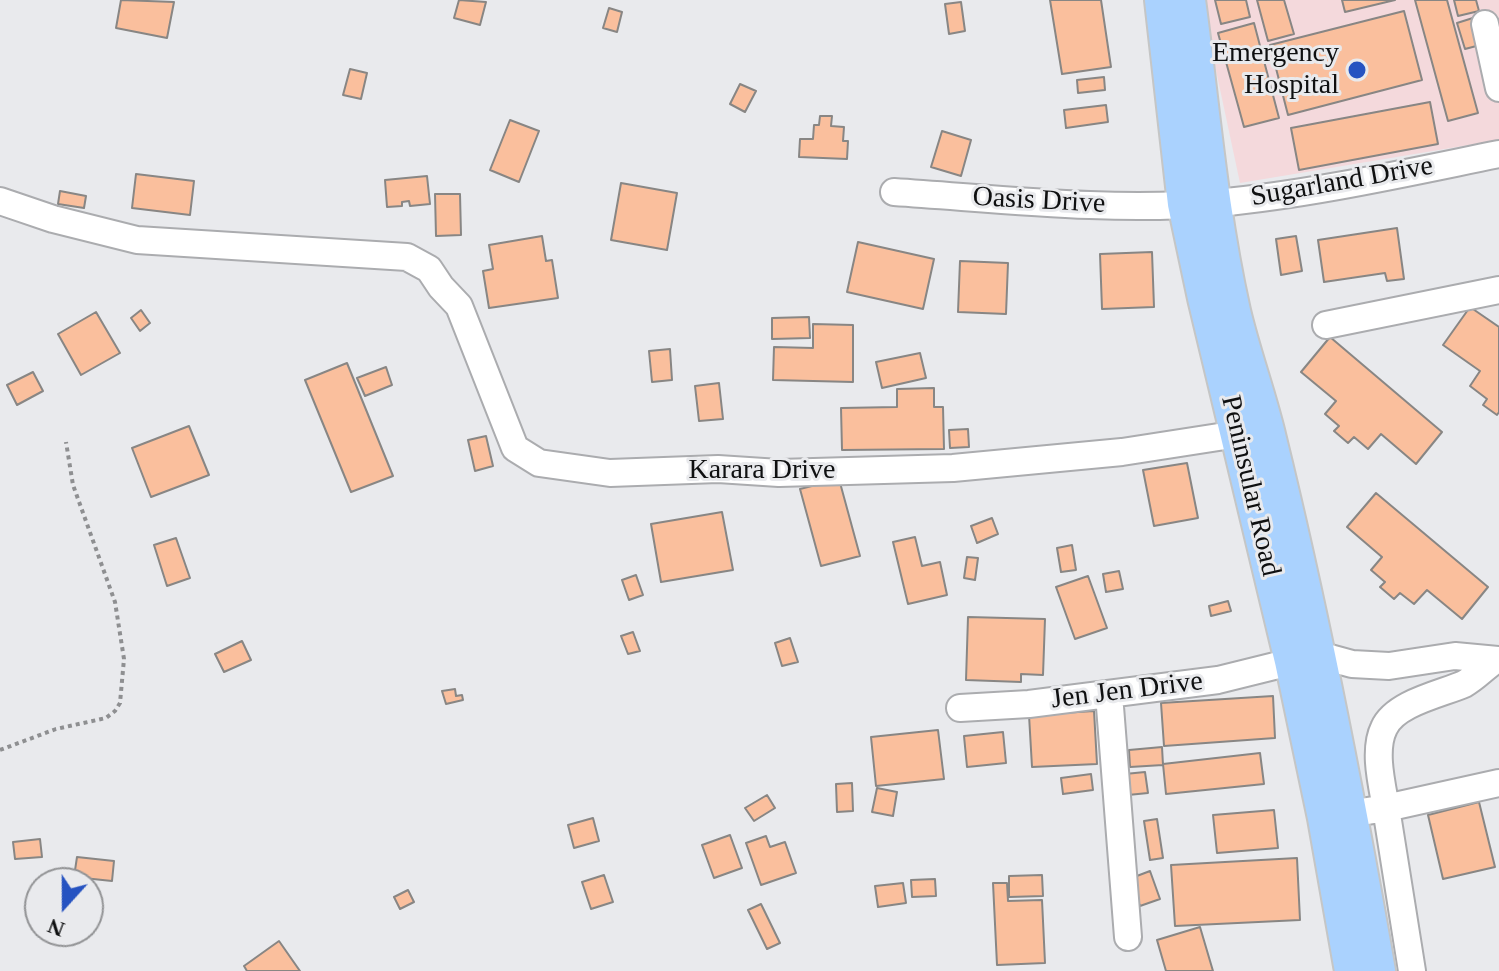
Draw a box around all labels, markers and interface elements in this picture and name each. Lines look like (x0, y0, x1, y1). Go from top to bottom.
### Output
place label: Emergency Hospital (1212, 37, 1339, 103)
marker: Emergency Hospital (1346, 59, 1368, 81)
street label: Sugarland Drive (1248, 149, 1436, 215)
street label: Oasis Drive (972, 181, 1106, 221)
street label: Peninsular Road (1213, 392, 1287, 580)
street label: Karara Drive (689, 454, 835, 488)
street label: Jen Jen Drive (1049, 665, 1205, 717)
north arrow (24, 867, 104, 947)
text: N (44, 913, 68, 943)

